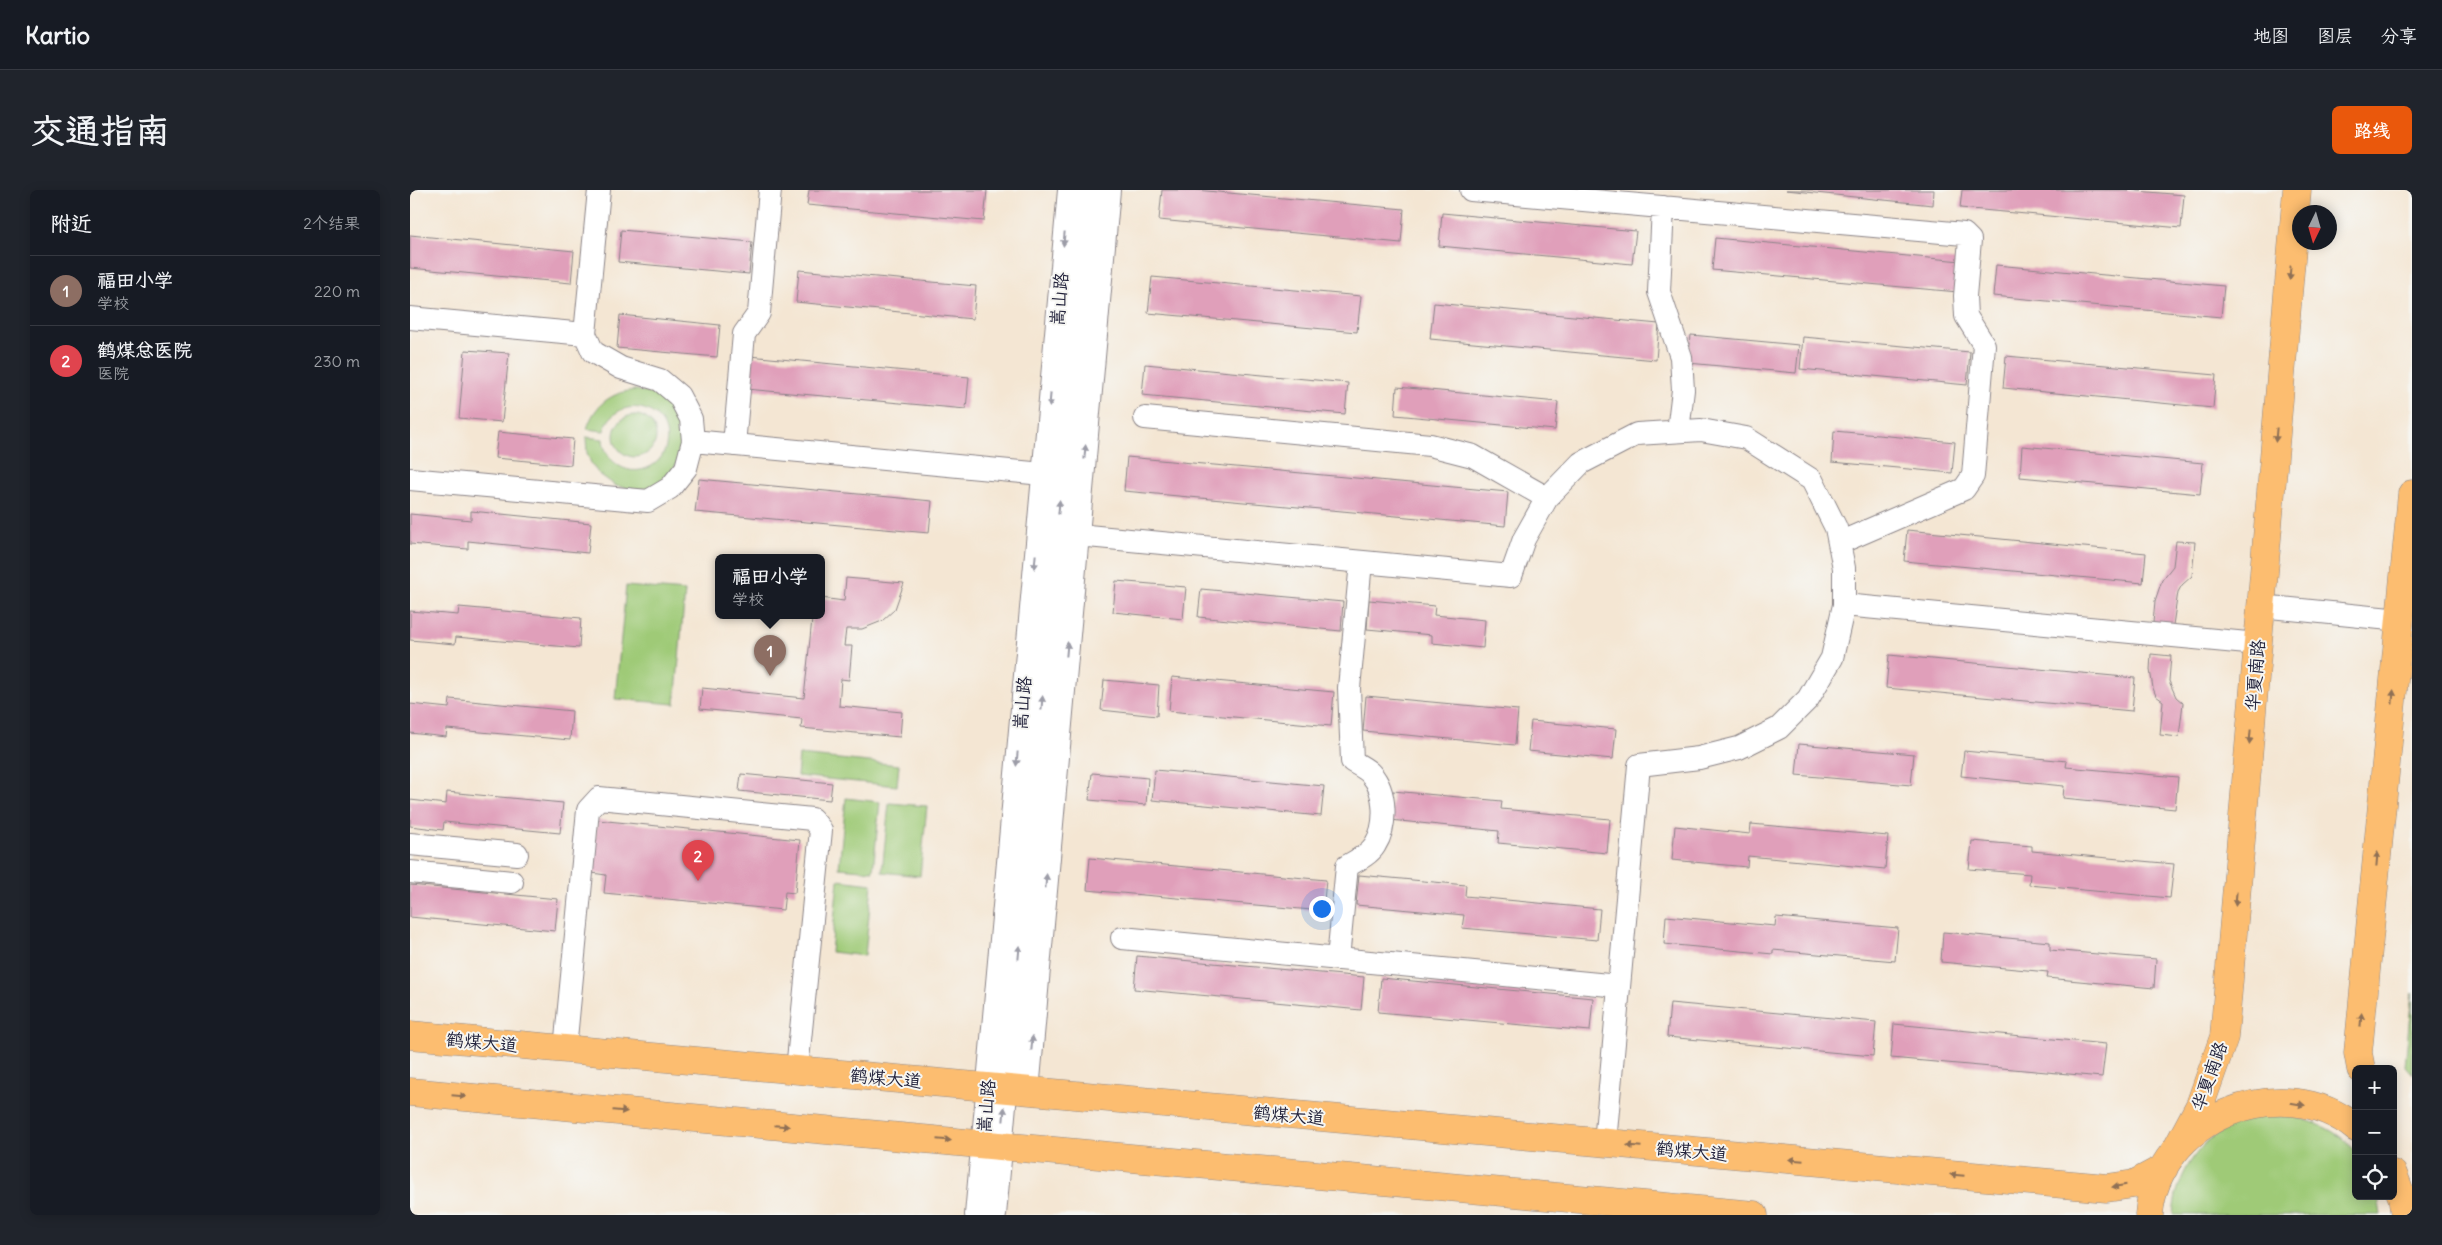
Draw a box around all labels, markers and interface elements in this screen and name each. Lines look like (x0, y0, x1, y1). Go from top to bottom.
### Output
text: Kartio (25, 20, 90, 50)
text: 地图 (2253, 24, 2289, 47)
text: 图层 (2317, 24, 2353, 47)
text: 分享 (2381, 24, 2417, 47)
button: 路线 (2332, 106, 2412, 154)
text: 交通指南 (30, 108, 170, 152)
north arrow (2292, 205, 2337, 250)
text: 附近 (50, 210, 92, 237)
text: 2个结果 (303, 213, 360, 233)
one-way arrow (1060, 231, 1068, 247)
one-way arrow (2286, 266, 2294, 282)
text: 福田小学 (97, 268, 173, 292)
street label: 嵩山路 (1045, 271, 1073, 327)
text: 1 (63, 281, 69, 301)
text: 220 m (314, 281, 360, 301)
text: 学校 (97, 293, 129, 313)
text: 鹤煤总医院 (97, 338, 192, 362)
text: 2 (62, 351, 70, 371)
text: 230 m (314, 351, 360, 371)
text: 医院 (97, 363, 129, 383)
one-way arrow (1045, 393, 1053, 409)
one-way arrow (2272, 428, 2280, 444)
one-way arrow (1081, 444, 1089, 460)
one-way arrow (1056, 498, 1064, 514)
popup (715, 554, 825, 619)
one-way arrow (1031, 555, 1039, 571)
text: 福田小学 (732, 564, 808, 588)
text: 学校 (732, 589, 764, 609)
pin: 1 (754, 635, 786, 676)
street label: 华夏南路 (2240, 638, 2270, 712)
one-way arrow (1063, 641, 1071, 657)
street label: 嵩山路 (1008, 675, 1036, 731)
one-way arrow (2389, 689, 2397, 705)
one-way arrow (1038, 695, 1046, 711)
one-way arrow (2246, 729, 2254, 745)
one-way arrow (1013, 751, 1021, 767)
pin: 2 (682, 840, 714, 881)
one-way arrow (2373, 850, 2381, 866)
one-way arrow (1043, 872, 1051, 888)
one-way arrow (2231, 891, 2239, 907)
your location (1309, 896, 1335, 922)
one-way arrow (1015, 944, 1023, 960)
one-way arrow (2358, 1012, 2366, 1028)
street label: 鹤煤大道 (445, 1027, 519, 1057)
one-way arrow (1028, 1034, 1036, 1050)
street label: 华夏南路 (2186, 1038, 2232, 1114)
street label: 鹤煤大道 (849, 1063, 923, 1093)
map controls (2352, 1065, 2397, 1200)
button: + (2352, 1065, 2397, 1110)
street label: 嵩山路 (972, 1078, 1000, 1134)
one-way arrow (451, 1092, 467, 1100)
street label: 鹤煤大道 (1252, 1100, 1326, 1130)
one-way arrow (2290, 1100, 2306, 1108)
one-way arrow (1001, 1106, 1009, 1122)
one-way arrow (613, 1107, 629, 1115)
button: − (2352, 1110, 2397, 1155)
one-way arrow (774, 1122, 790, 1130)
street label: 鹤煤大道 (1655, 1136, 1729, 1166)
one-way arrow (936, 1137, 952, 1145)
one-way arrow (1625, 1141, 1641, 1149)
button: locate (2352, 1155, 2397, 1200)
one-way arrow (1787, 1156, 1803, 1164)
one-way arrow (1949, 1171, 1965, 1179)
one-way arrow (2111, 1183, 2127, 1191)

